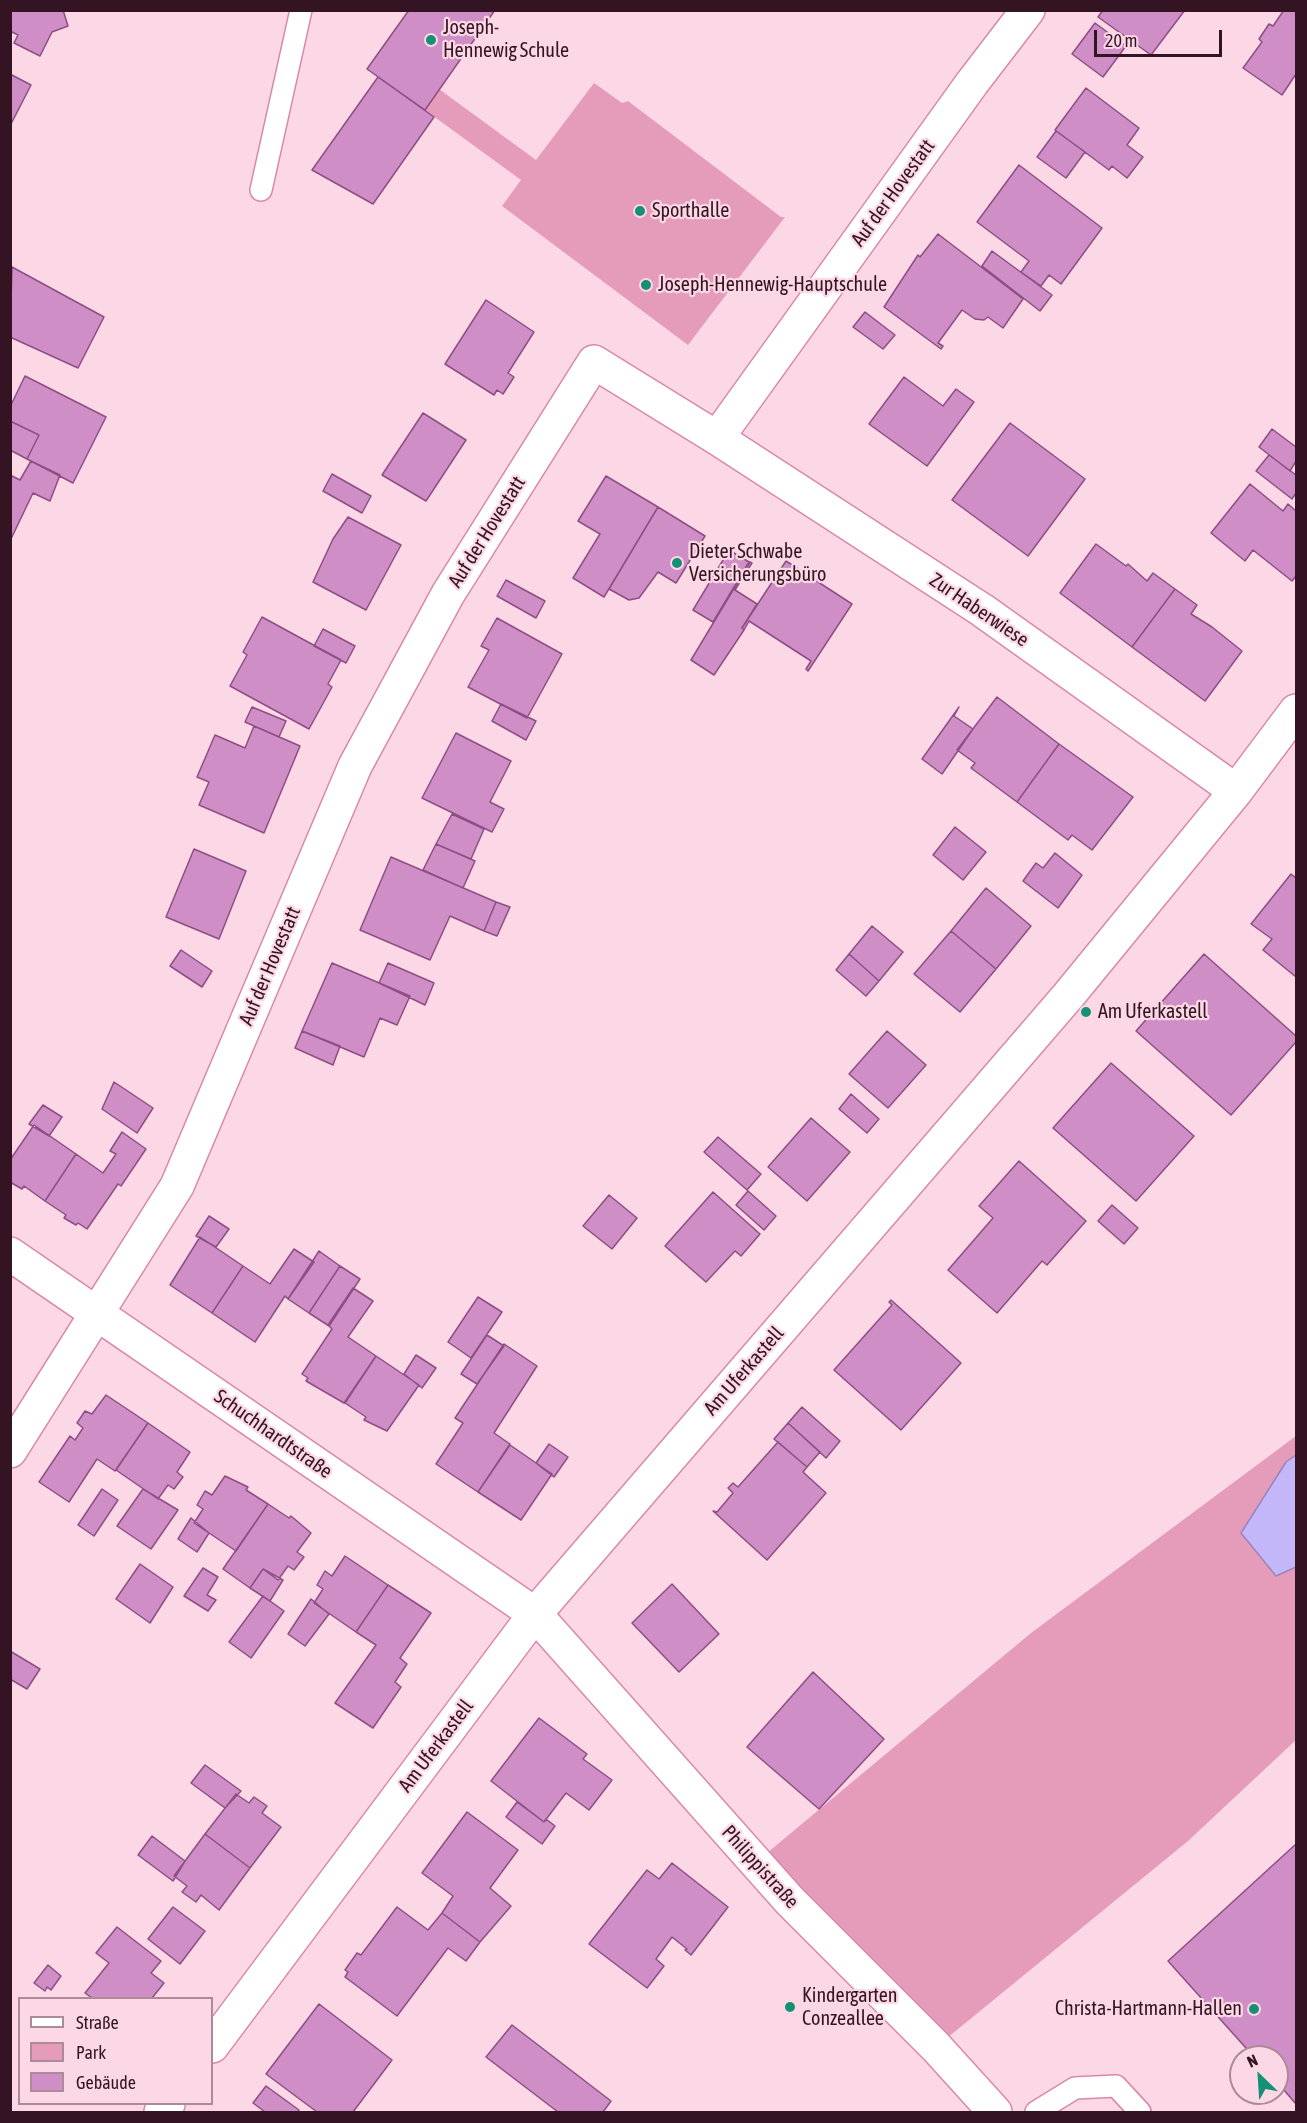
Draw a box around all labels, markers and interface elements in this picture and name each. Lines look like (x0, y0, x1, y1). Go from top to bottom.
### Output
place label: Joseph- Hennewig Schule (443, 16, 569, 63)
scale bar (1097, 18, 1224, 56)
text: 20 m (1105, 30, 1137, 51)
marker: Joseph- Hennewig Schule (424, 33, 438, 47)
street label: Auf der Hovestatt (846, 135, 940, 251)
place label: Sporthalle (652, 199, 729, 223)
marker: Sporthalle (633, 204, 647, 218)
place label: Joseph-Hennewig-Hauptschule (658, 273, 887, 297)
marker: Joseph-Hennewig-Hauptschule (639, 278, 653, 292)
street label: Auf der Hovestatt (443, 472, 531, 592)
place label: Dieter Schwabe Versicherungsbüro (689, 540, 826, 587)
marker: Dieter Schwabe Versicherungsbüro (670, 556, 684, 570)
street label: Zur Haberwiese (925, 568, 1033, 652)
street label: Auf der Hovestatt (234, 903, 306, 1029)
place label: Am Uferkastell (1098, 1000, 1208, 1024)
marker: Am Uferkastell (1079, 1005, 1093, 1019)
street label: Am Uferkastell (699, 1322, 789, 1420)
street label: Schuchhardtstraße (209, 1384, 337, 1484)
street label: Am Uferkastell (393, 1695, 479, 1797)
street label: Philippistraße (716, 1820, 804, 1914)
place label: Kindergarten Conzeallee (802, 1984, 897, 2031)
legend (18, 1997, 213, 2105)
place label: Christa-Hartmann-Hallen (1055, 1997, 1242, 2021)
marker: Kindergarten Conzeallee (783, 2000, 797, 2014)
marker: Christa-Hartmann-Hallen (1247, 2002, 1261, 2016)
text: Straße (76, 2012, 119, 2033)
text: Park (76, 2042, 106, 2063)
north arrow (1229, 2045, 1289, 2105)
text: N (1244, 2050, 1260, 2071)
text: Gebäude (76, 2072, 136, 2093)

